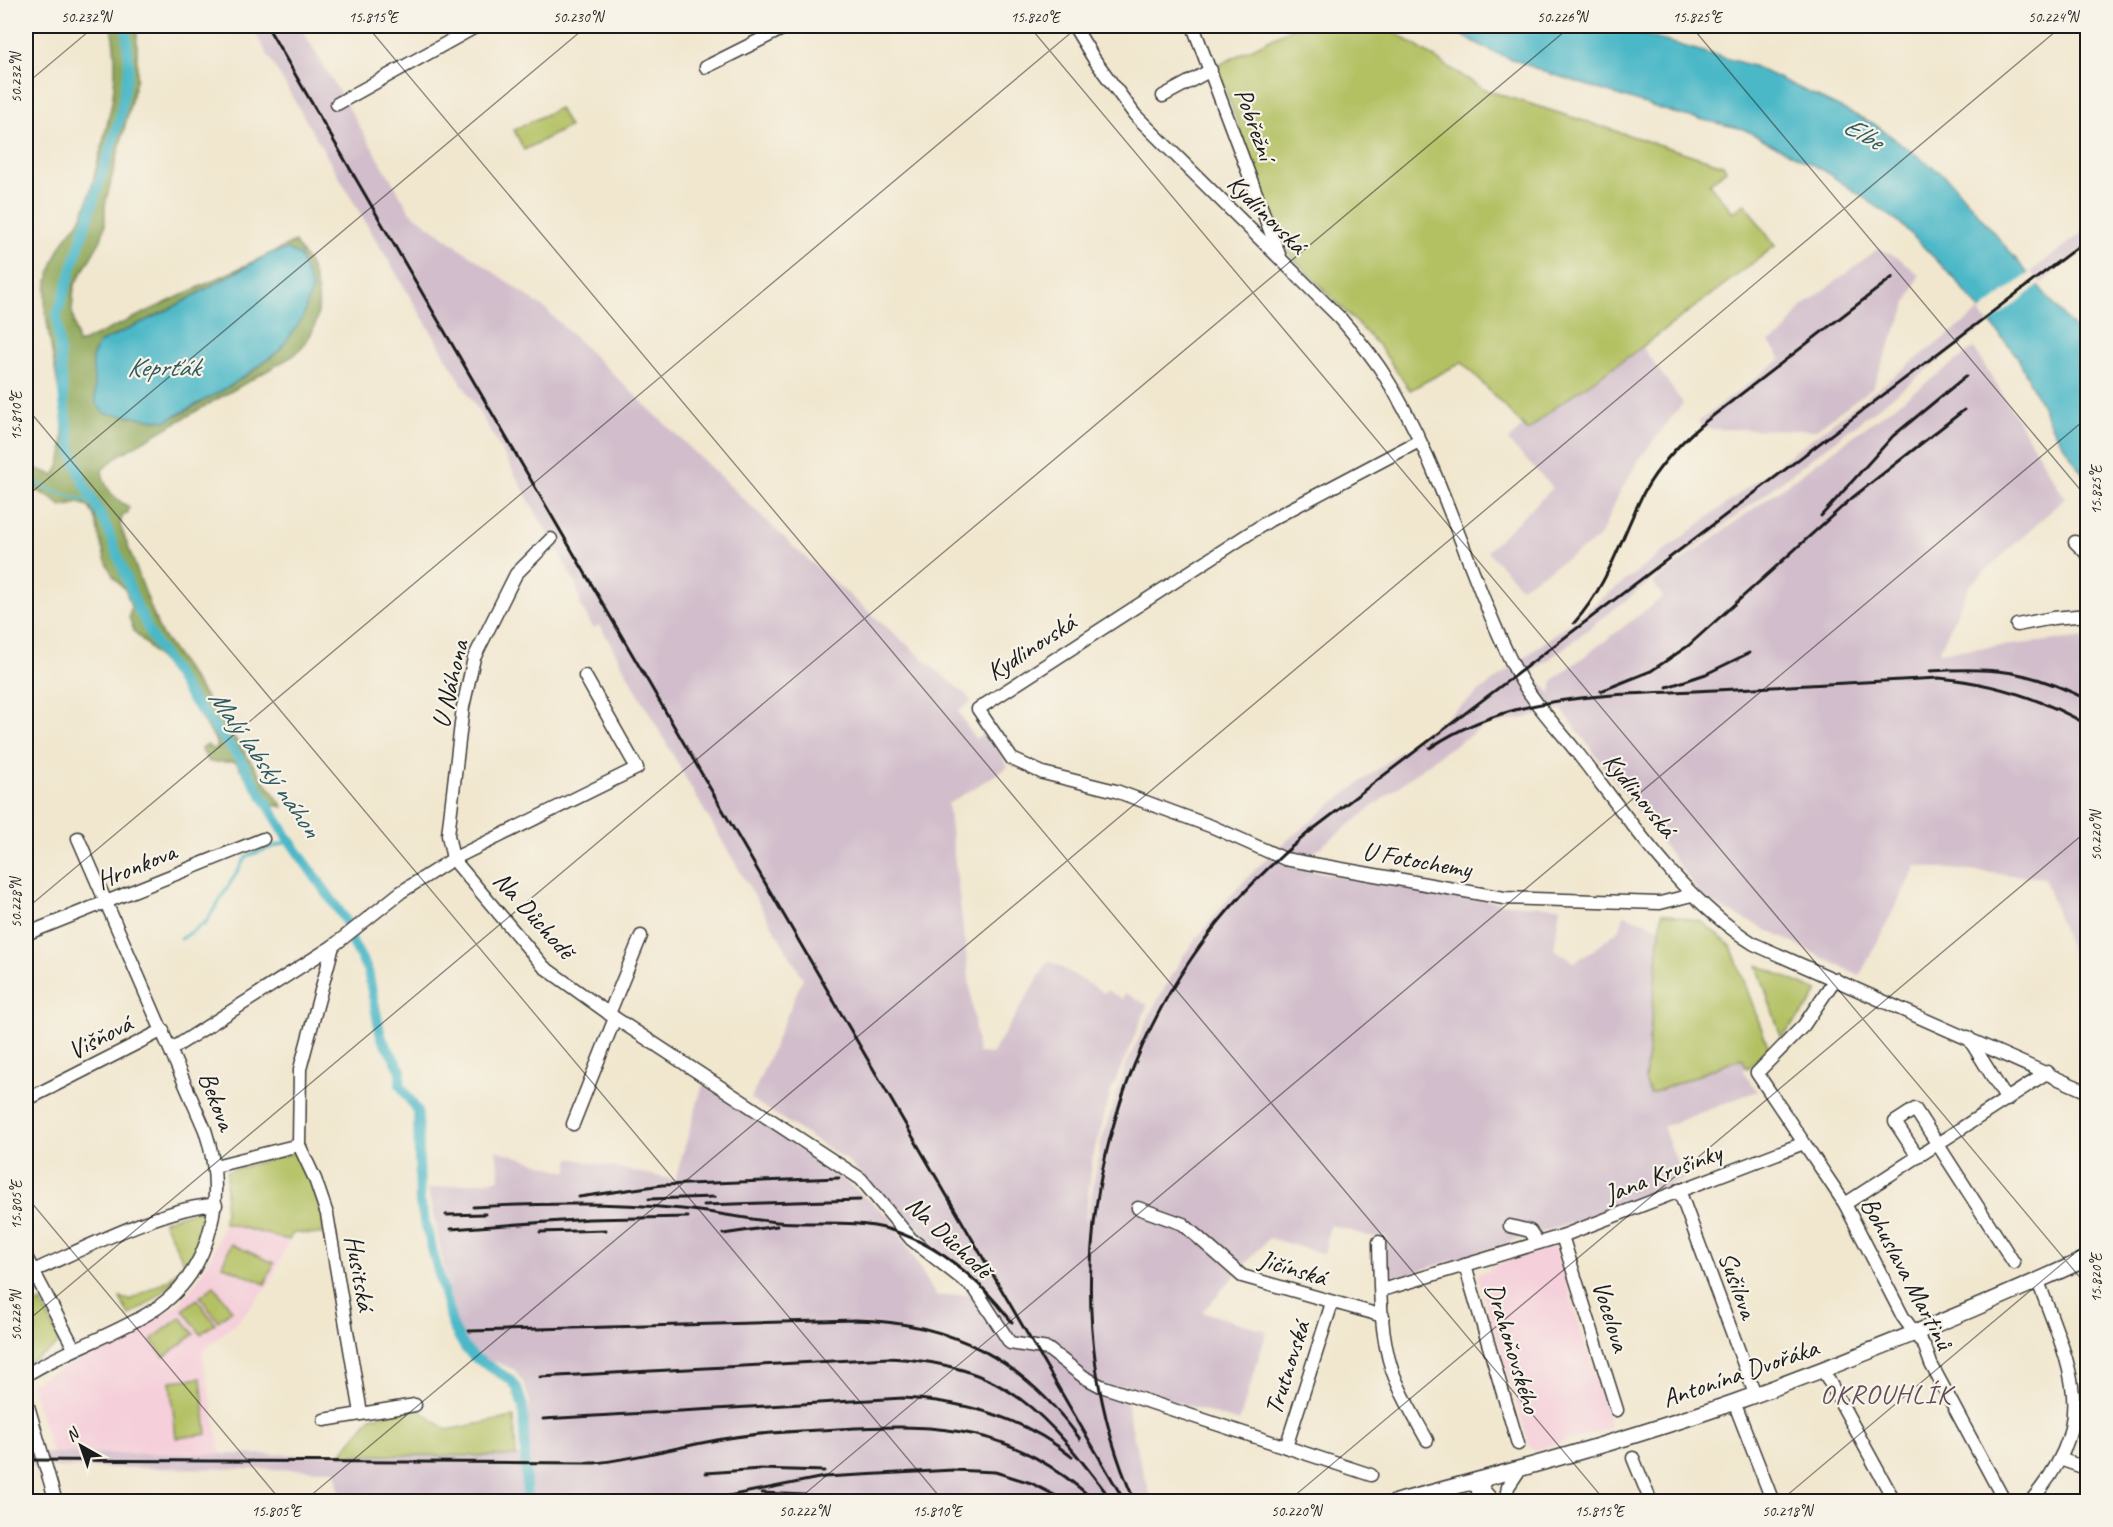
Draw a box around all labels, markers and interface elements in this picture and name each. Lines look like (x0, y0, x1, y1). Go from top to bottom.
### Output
text: 50.232°N (61, 8, 114, 27)
text: 15.815°E (349, 8, 400, 27)
text: 50.230°N (553, 8, 606, 27)
text: 15.820°E (1011, 8, 1062, 27)
text: 50.226°N (1537, 8, 1590, 27)
text: 15.825°E (1673, 8, 1724, 27)
text: 50.224°N (2028, 8, 2081, 27)
text: 50.232°N (7, 50, 26, 103)
street label: Pobřežní (1227, 83, 1285, 169)
water label: Elbe (1837, 108, 1892, 160)
street label: Kydlinovská (1220, 167, 1316, 263)
water label: Keprťák (127, 350, 204, 384)
text: 15.810°E (7, 389, 26, 440)
text: 15.825°E (2087, 463, 2106, 514)
street label: Kydlinovská (980, 605, 1084, 688)
street label: U Náhona (424, 635, 476, 731)
water label: Malý labský náhon (202, 683, 330, 846)
street label: Kydlinovská (1596, 746, 1686, 846)
text: 50.220°N (2087, 808, 2106, 861)
street label: Hronkova (91, 834, 183, 897)
street label: U Fotochemy (1360, 834, 1476, 886)
street label: Na Důchodě (486, 864, 584, 968)
text: 50.228°N (7, 875, 26, 928)
street label: Višňová (62, 1006, 140, 1067)
street label: Bekova (191, 1067, 244, 1137)
street label: Jana Krušinky (1598, 1135, 1728, 1211)
text: 15.805°E (7, 1178, 26, 1229)
street label: Na Důchodě (899, 1189, 1002, 1288)
street label: Bohuslava Martinů (1853, 1191, 1962, 1357)
street label: Husitská (337, 1233, 383, 1316)
street label: Jičínská (1253, 1242, 1333, 1295)
street label: Sušilova (1711, 1247, 1766, 1325)
text: 15.820°E (2087, 1251, 2106, 1302)
street label: Vocelova (1585, 1277, 1638, 1357)
street label: Drahoňovského (1478, 1279, 1549, 1419)
text: 50.226°N (7, 1288, 26, 1341)
street label: Trutnovská (1256, 1314, 1318, 1419)
street label: Antonína Dvořáka (1658, 1330, 1824, 1415)
district label: OKROUHLÍK (1820, 1377, 1956, 1411)
north arrow (51, 1416, 111, 1476)
text: N (62, 1422, 85, 1446)
text: 15.805°E (252, 1502, 303, 1521)
text: 50.222°N (779, 1502, 832, 1521)
text: 15.810°E (913, 1502, 964, 1521)
text: 50.220°N (1271, 1502, 1324, 1521)
text: 15.815°E (1575, 1502, 1626, 1521)
text: 50.218°N (1762, 1502, 1815, 1521)

